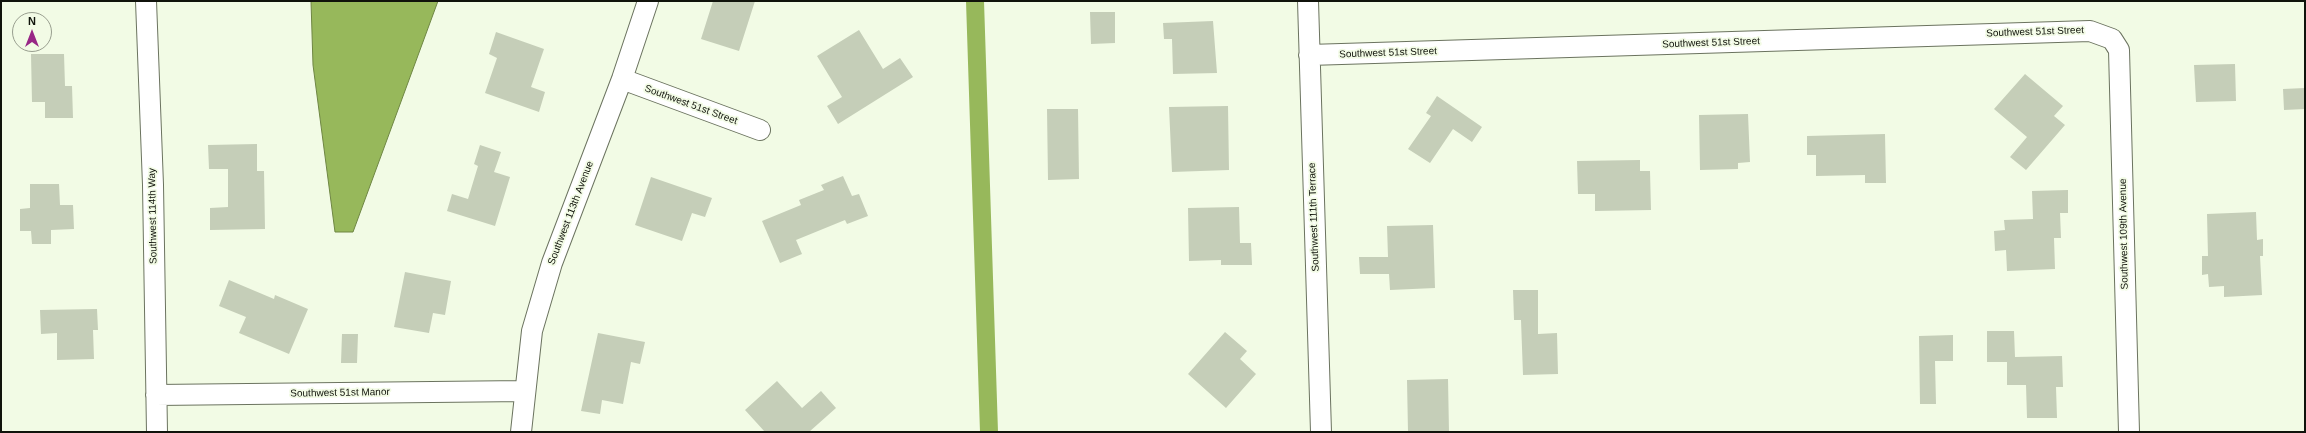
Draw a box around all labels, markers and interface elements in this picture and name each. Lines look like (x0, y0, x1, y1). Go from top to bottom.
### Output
north arrow (12, 12, 52, 52)
text: N (28, 15, 36, 27)
street label: Southwest 51st Street (1986, 24, 2084, 40)
street label: Southwest 51st Street (1662, 35, 1760, 51)
street label: Southwest 51st Street (1339, 45, 1437, 61)
street label: Southwest 51st Street (643, 83, 739, 127)
street label: Southwest 113th Avenue (546, 159, 596, 267)
street label: Southwest 111th Terrace (1306, 162, 1322, 272)
street label: Southwest 114th Way (146, 168, 160, 264)
street label: Southwest 109th Avenue (2117, 178, 2131, 290)
street label: Southwest 51st Manor (290, 386, 390, 400)

